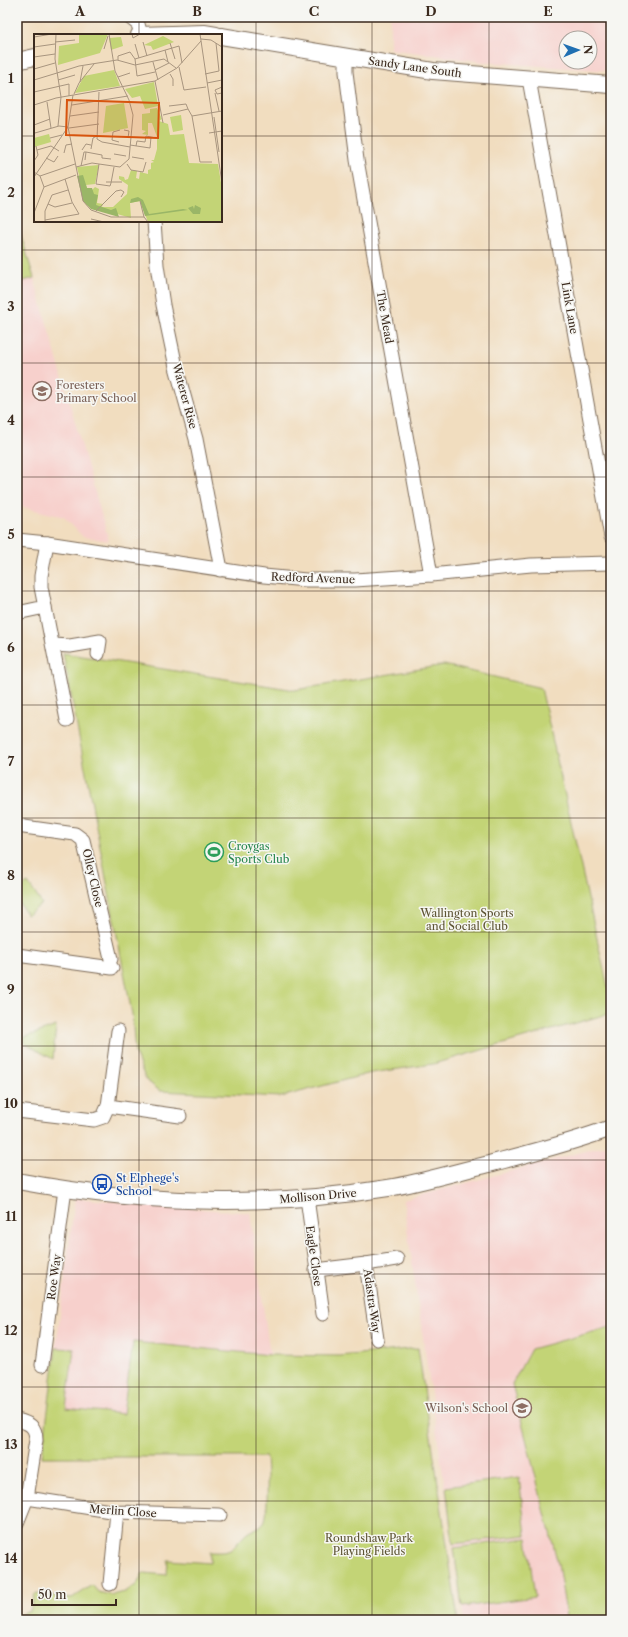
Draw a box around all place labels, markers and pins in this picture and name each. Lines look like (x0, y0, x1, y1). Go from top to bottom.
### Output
place label: Foresters Primary School (56, 378, 137, 405)
school or university icon: Foresters Primary School (31, 380, 53, 402)
place label: Croygas Sports Club (228, 839, 290, 866)
sports icon: Croygas Sports Club (203, 841, 225, 863)
place label: St Elphege's School (116, 1171, 179, 1198)
bus stop icon: St Elphege's School (91, 1173, 113, 1195)
school or university icon: Wilson's School (511, 1397, 533, 1419)
place label: Wilson's School (424, 1401, 509, 1415)

